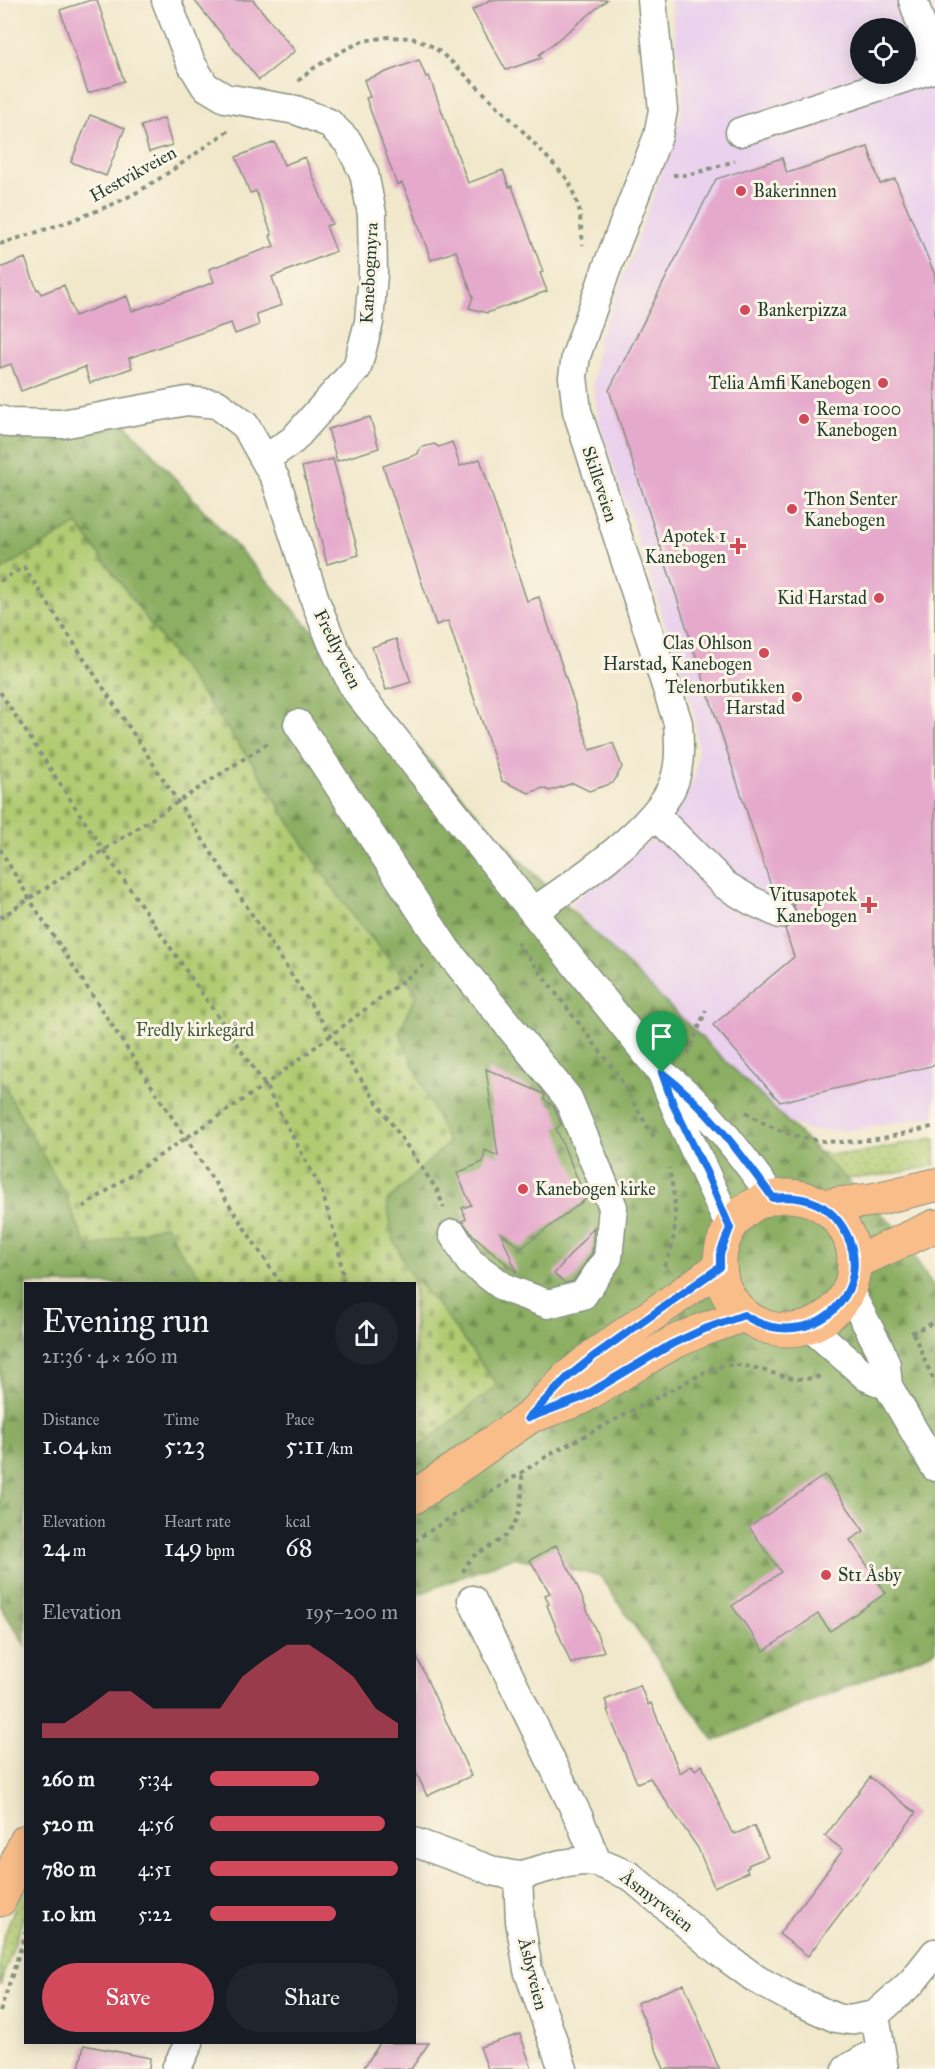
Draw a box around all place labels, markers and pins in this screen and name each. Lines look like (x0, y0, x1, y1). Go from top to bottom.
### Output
place label: Bakerinnen (753, 180, 837, 202)
marker: Bakerinnen (734, 184, 748, 198)
place label: Bankerpizza (757, 299, 847, 321)
marker: Bankerpizza (738, 303, 752, 317)
place label: Telia Amfi Kanebogen (709, 372, 871, 395)
marker: Telia Amfi Kanebogen (876, 376, 890, 390)
place label: Rema 1000 Kanebogen (816, 398, 901, 442)
marker: Rema 1000 Kanebogen (797, 412, 811, 426)
place label: Thon Senter Kanebogen (804, 488, 897, 532)
marker: Thon Senter Kanebogen (785, 502, 799, 516)
place label: Apotek 1 Kanebogen (645, 525, 726, 569)
marker: Apotek 1 Kanebogen (731, 539, 745, 553)
place label: Kid Harstad (777, 587, 867, 609)
marker: Kid Harstad (872, 591, 886, 605)
place label: Clas Ohlson Harstad, Kanebogen (603, 632, 752, 676)
marker: Clas Ohlson Harstad, Kanebogen (757, 646, 771, 660)
place label: Telenorbutikken Harstad (665, 676, 785, 719)
marker: Telenorbutikken Harstad (790, 690, 804, 704)
place label: Vitusapotek Kanebogen (768, 884, 858, 928)
marker: Vitusapotek Kanebogen (862, 898, 876, 912)
pin (636, 1011, 687, 1073)
place label: Kanebogen kirke (535, 1178, 656, 1201)
marker: Kanebogen kirke (516, 1182, 530, 1196)
place label: St1 Åsby (838, 1564, 902, 1586)
marker: St1 Åsby (819, 1568, 833, 1582)

